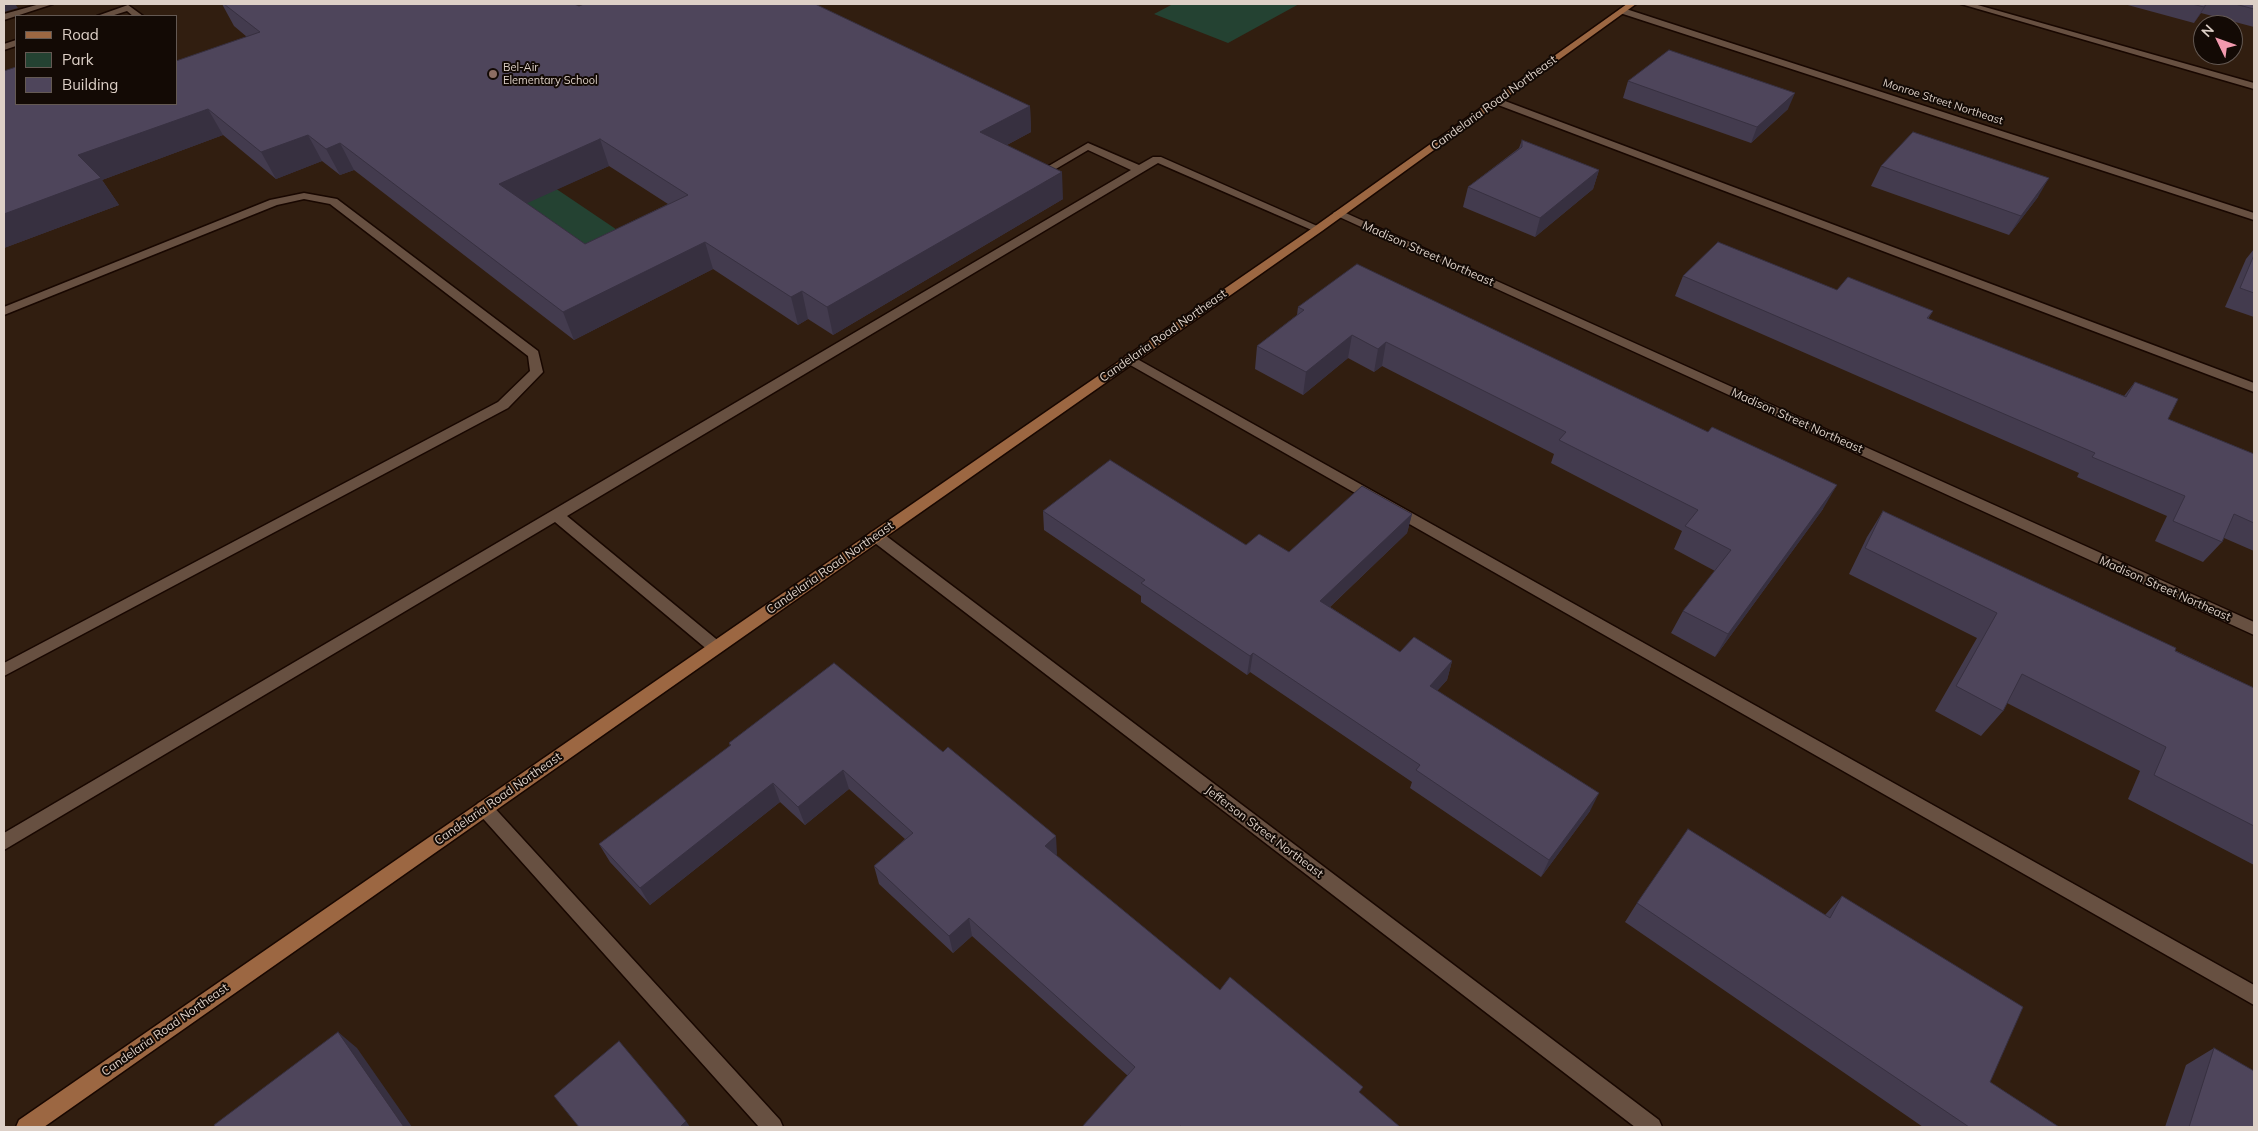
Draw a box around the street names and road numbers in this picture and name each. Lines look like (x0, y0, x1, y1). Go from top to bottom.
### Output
street label: Candelaria Road Northeast (1428, 53, 1560, 153)
street label: Monroe Street Northeast (1881, 76, 2005, 128)
street label: Madison Street Northeast (1360, 218, 1496, 290)
street label: Candelaria Road Northeast (1097, 287, 1229, 385)
street label: Madison Street Northeast (1729, 385, 1865, 457)
street label: Candelaria Road Northeast (764, 519, 896, 617)
street label: Madison Street Northeast (2097, 553, 2233, 625)
street label: Candelaria Road Northeast (432, 750, 564, 848)
street label: Jefferson Street Northeast (1202, 783, 1326, 881)
street label: Candelaria Road Northeast (99, 981, 231, 1079)

